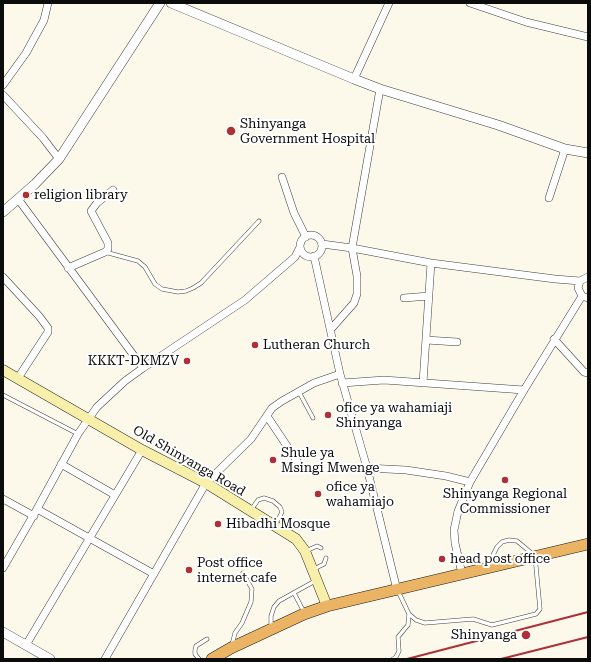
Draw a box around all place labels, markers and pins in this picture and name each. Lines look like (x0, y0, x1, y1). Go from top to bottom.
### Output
place label: Shinyanga Government Hospital (240, 116, 375, 147)
marker: Shinyanga Government Hospital (225, 125, 237, 137)
place label: religion library (34, 187, 128, 203)
marker: religion library (21, 190, 31, 200)
place label: Lutheran Church (263, 337, 370, 353)
marker: Lutheran Church (250, 340, 260, 350)
place label: KKKT-DKMZV (88, 353, 179, 369)
marker: KKKT-DKMZV (182, 356, 192, 366)
place label: ofice ya wahamiaji Shinyanga (336, 400, 452, 431)
marker: ofice ya wahamiaji Shinyanga (323, 410, 333, 420)
place label: Shule ya Msingi Mwenge (281, 445, 379, 476)
marker: Shule ya Msingi Mwenge (268, 455, 278, 465)
marker: Shinyanga Regional Commissioner (500, 475, 510, 485)
place label: ofice ya wahamiajo (326, 479, 394, 510)
place label: Shinyanga Regional Commissioner (443, 486, 567, 517)
marker: ofice ya wahamiajo (313, 489, 323, 499)
place label: Hibadhi Mosque (226, 516, 330, 532)
marker: Hibadhi Mosque (213, 519, 223, 529)
place label: head post office (450, 551, 550, 567)
marker: head post office (437, 554, 447, 564)
place label: Post office internet cafe (197, 555, 277, 586)
marker: Post office internet cafe (184, 565, 194, 575)
place label: Shinyanga (451, 627, 517, 643)
marker: Shinyanga (520, 629, 532, 641)

